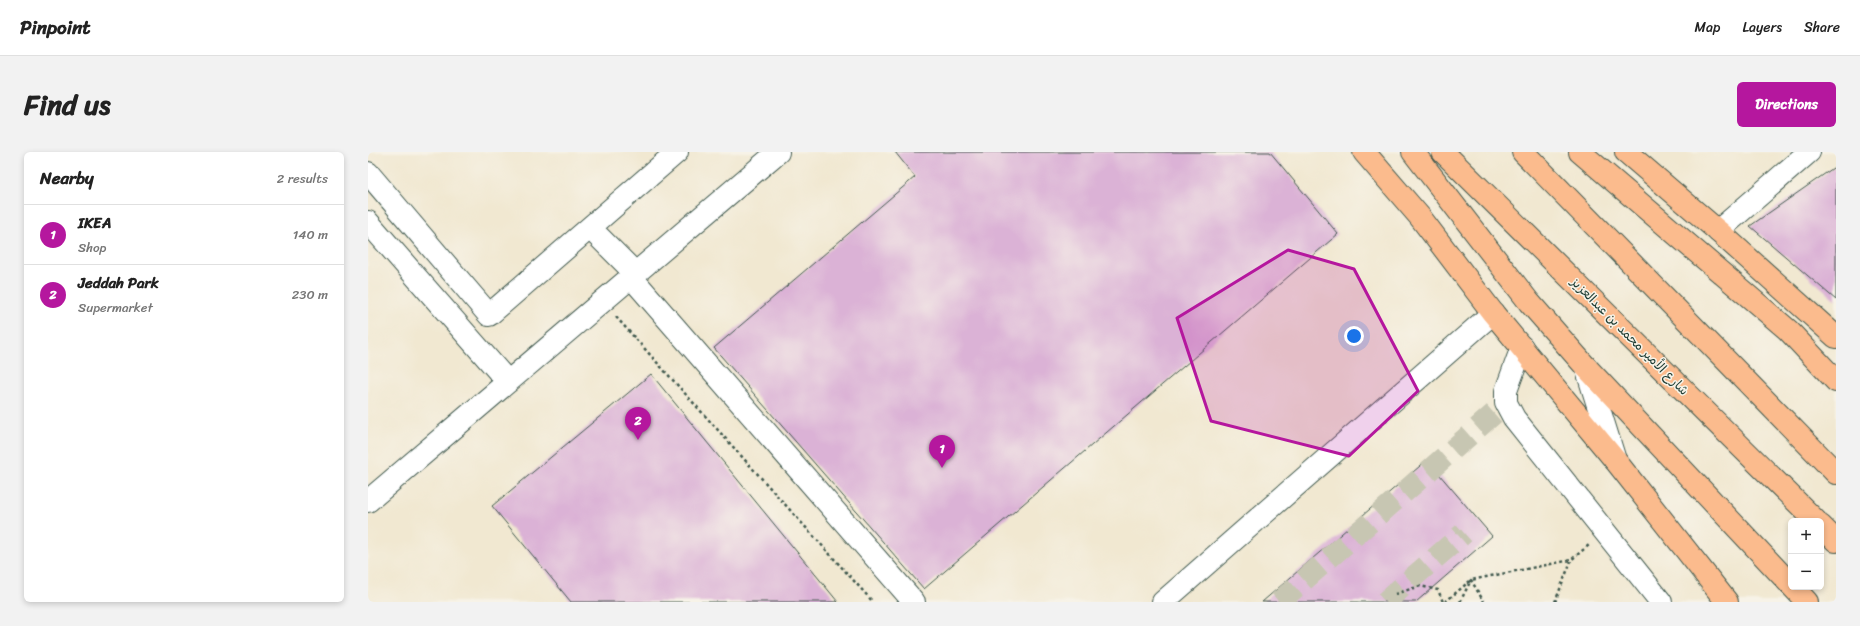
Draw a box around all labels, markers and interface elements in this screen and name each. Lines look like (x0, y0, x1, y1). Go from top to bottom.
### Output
text: Pinpoint (20, 11, 91, 44)
text: Map (1695, 15, 1720, 40)
text: Layers (1742, 15, 1782, 40)
text: Share (1804, 15, 1840, 40)
text: Find us (24, 80, 111, 129)
button: Directions (1737, 82, 1836, 127)
text: Nearby (40, 163, 94, 193)
text: 2 results (277, 167, 328, 190)
text: IKEA (78, 210, 111, 236)
text: 1 (50, 223, 56, 246)
text: 140 m (293, 223, 328, 246)
text: Shop (78, 236, 106, 259)
text: Jeddah Park (78, 270, 159, 296)
street label: شارع الأمير محمد بن عبدالعزيز (1565, 271, 1695, 401)
text: 2 (49, 283, 57, 306)
text: 230 m (292, 283, 328, 306)
text: Supermarket (78, 296, 153, 319)
your location (1344, 326, 1364, 346)
pin: 2 (625, 407, 651, 440)
pin: 1 (929, 435, 955, 468)
map controls (1788, 518, 1824, 590)
button: + (1788, 518, 1824, 554)
button: − (1788, 554, 1824, 590)

